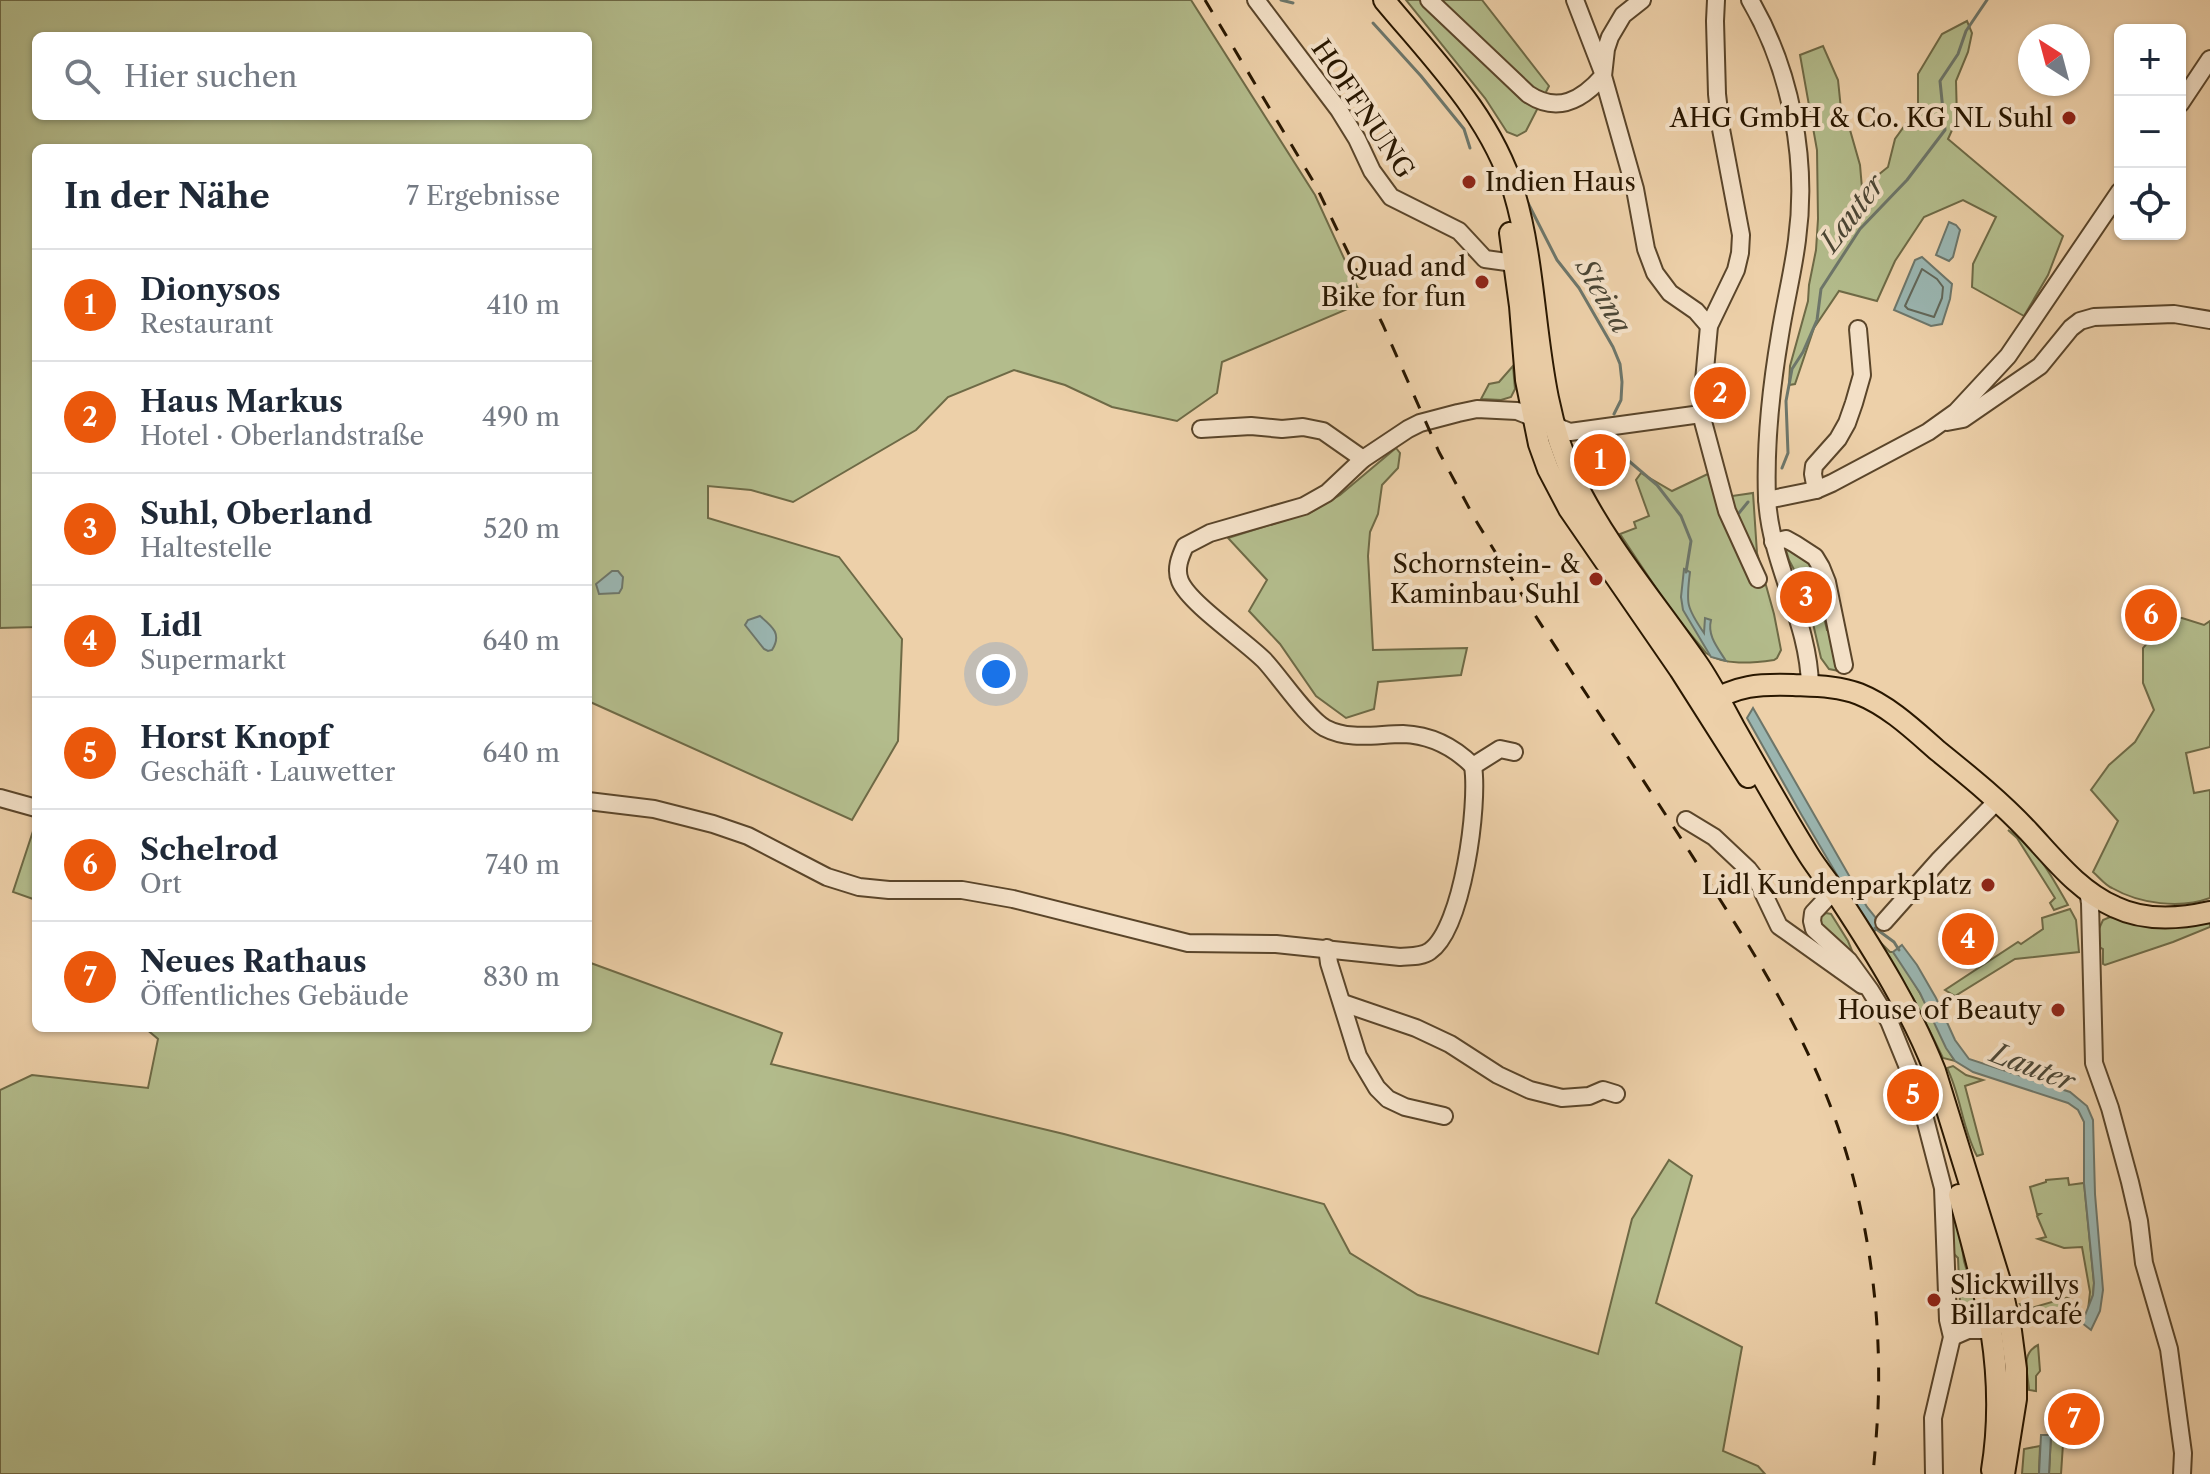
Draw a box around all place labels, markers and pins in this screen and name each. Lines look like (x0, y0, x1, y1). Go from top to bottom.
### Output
place label: AHG GmbH & Co. KG NL Suhl (1669, 102, 2053, 134)
marker: AHG GmbH & Co. KG NL Suhl (2060, 109, 2078, 127)
place label: Indien Haus (1485, 166, 1636, 198)
marker: Indien Haus (1460, 173, 1478, 191)
place label: Quad and Bike for fun (1321, 251, 1466, 313)
marker: Quad and Bike for fun (1473, 273, 1491, 291)
pin: 2 (1694, 363, 1746, 423)
pin: 1 (1574, 430, 1626, 490)
place label: Schornstein- & Kaminbau Suhl (1390, 548, 1580, 610)
pin: 3 (1780, 567, 1832, 627)
marker: Schornstein- & Kaminbau Suhl (1587, 570, 1605, 588)
pin: 6 (2125, 585, 2177, 645)
place label: Lidl Kundenparkplatz (1702, 869, 1972, 901)
marker: Lidl Kundenparkplatz (1979, 876, 1997, 894)
pin: 4 (1942, 909, 1994, 969)
place label: House of Beauty (1837, 994, 2043, 1026)
marker: House of Beauty (2049, 1001, 2067, 1019)
pin: 5 (1887, 1065, 1939, 1125)
place label: Slickwillys Billardcafé (1950, 1269, 2082, 1331)
marker: Slickwillys Billardcafé (1925, 1291, 1943, 1309)
pin: 7 (2048, 1389, 2100, 1449)

